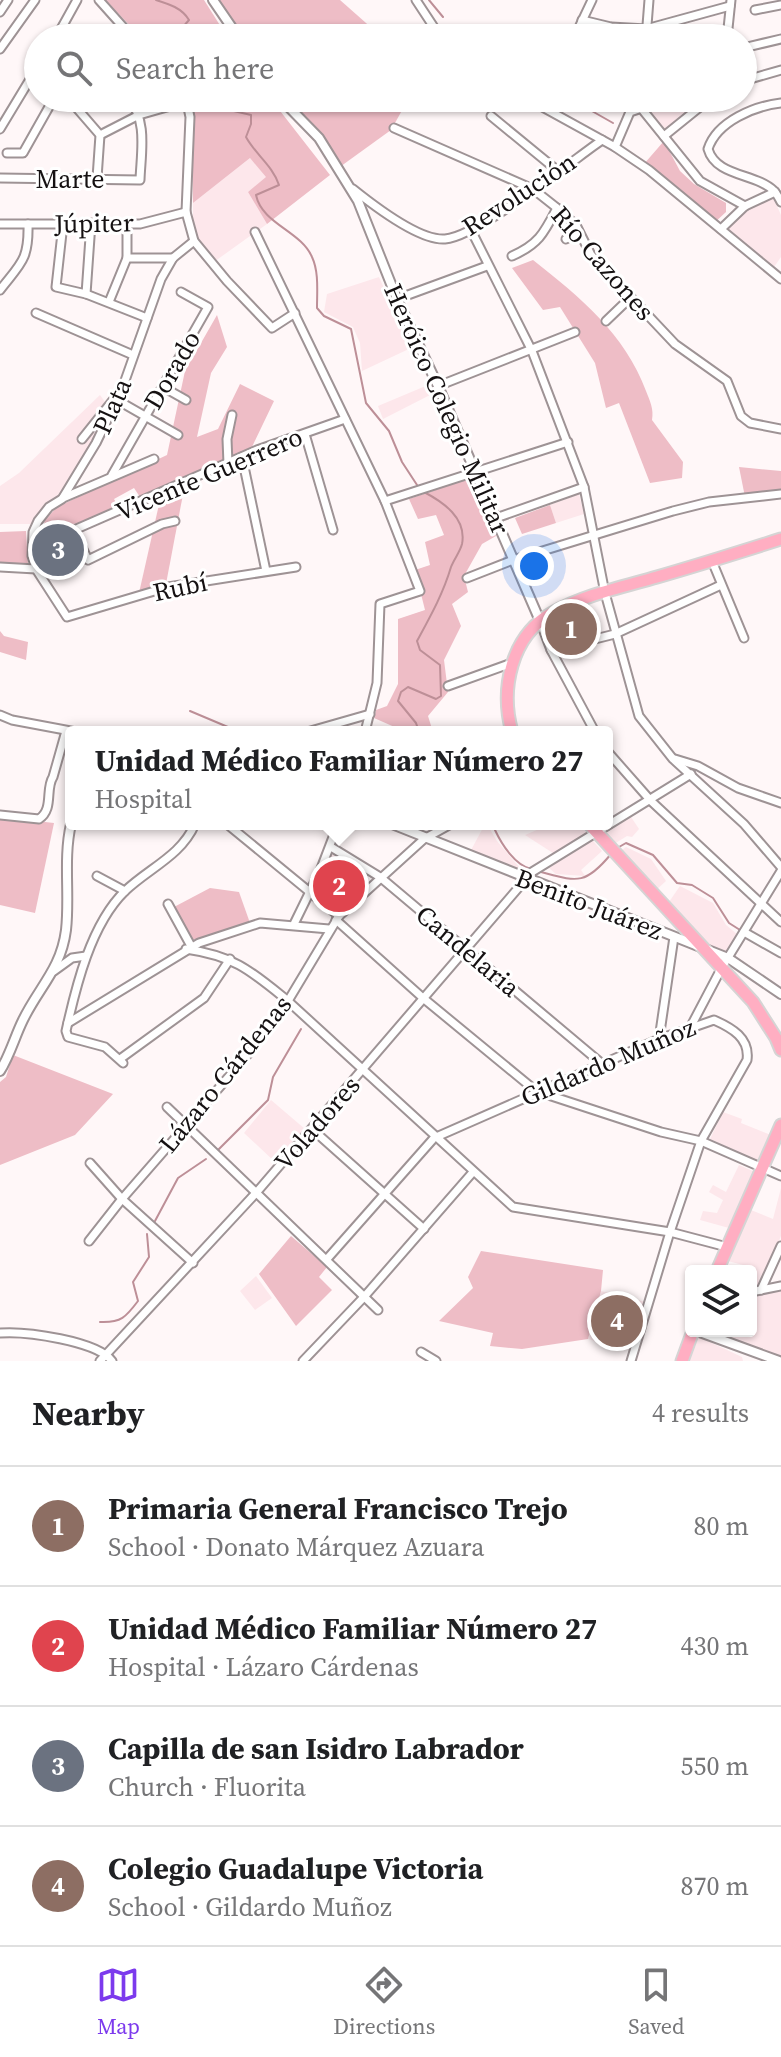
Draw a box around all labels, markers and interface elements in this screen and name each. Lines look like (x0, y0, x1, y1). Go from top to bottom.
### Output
search box (24, 24, 757, 112)
icon: search (52, 46, 96, 90)
text: Search here (116, 48, 274, 89)
street label: Revolución (455, 144, 583, 244)
street label: Marte (35, 161, 105, 197)
street label: Río Cazones (543, 198, 663, 328)
street label: Júpiter (53, 204, 134, 242)
street label: Heróico Colegio Militar (375, 278, 519, 540)
street label: Dorado (135, 324, 209, 416)
street label: Plata (84, 372, 140, 440)
street label: Vicente Guerrero (110, 418, 308, 530)
pin: 3 (32, 520, 84, 580)
your location (514, 546, 554, 586)
street label: Rubí (150, 564, 211, 610)
pin: 1 (545, 599, 597, 659)
popup (65, 726, 613, 830)
text: Unidad Médico Familiar Número 27 (94, 740, 584, 781)
text: Hospital (94, 781, 192, 817)
pin: 2 (313, 856, 365, 916)
street label: Benito Juárez (510, 859, 668, 949)
street label: Candelaria (408, 897, 528, 1006)
street label: Lázaro Cárdenas (150, 988, 300, 1160)
street label: Gildardo Muñoz (515, 1009, 701, 1115)
street label: Voladores (266, 1068, 368, 1178)
map controls (685, 1265, 757, 1337)
button: layers (685, 1265, 757, 1337)
pin: 4 (591, 1291, 643, 1351)
text: Nearby (32, 1390, 145, 1436)
text: 4 results (652, 1395, 749, 1431)
text: Primaria General Francisco Trejo (108, 1488, 568, 1529)
text: 1 (51, 1508, 65, 1544)
text: 80 m (694, 1508, 749, 1544)
text: School · Donato Márquez Azuara (108, 1529, 484, 1565)
text: Unidad Médico Familiar Número 27 (108, 1608, 597, 1649)
text: 2 (51, 1628, 65, 1664)
text: 430 m (681, 1628, 749, 1664)
text: Hospital · Lázaro Cárdenas (108, 1649, 419, 1685)
text: Capilla de san Isidro Labrador (108, 1728, 524, 1769)
text: 3 (51, 1748, 65, 1784)
text: 550 m (681, 1748, 749, 1784)
text: Church · Fluorita (108, 1769, 306, 1805)
text: Colegio Guadalupe Victoria (108, 1848, 483, 1889)
text: 4 (51, 1868, 65, 1904)
text: 870 m (681, 1868, 749, 1904)
text: School · Gildardo Muñoz (108, 1889, 392, 1925)
tab: Map (96, 1963, 140, 2041)
tab: Directions (333, 1963, 435, 2041)
tab: Saved (628, 1963, 685, 2041)

